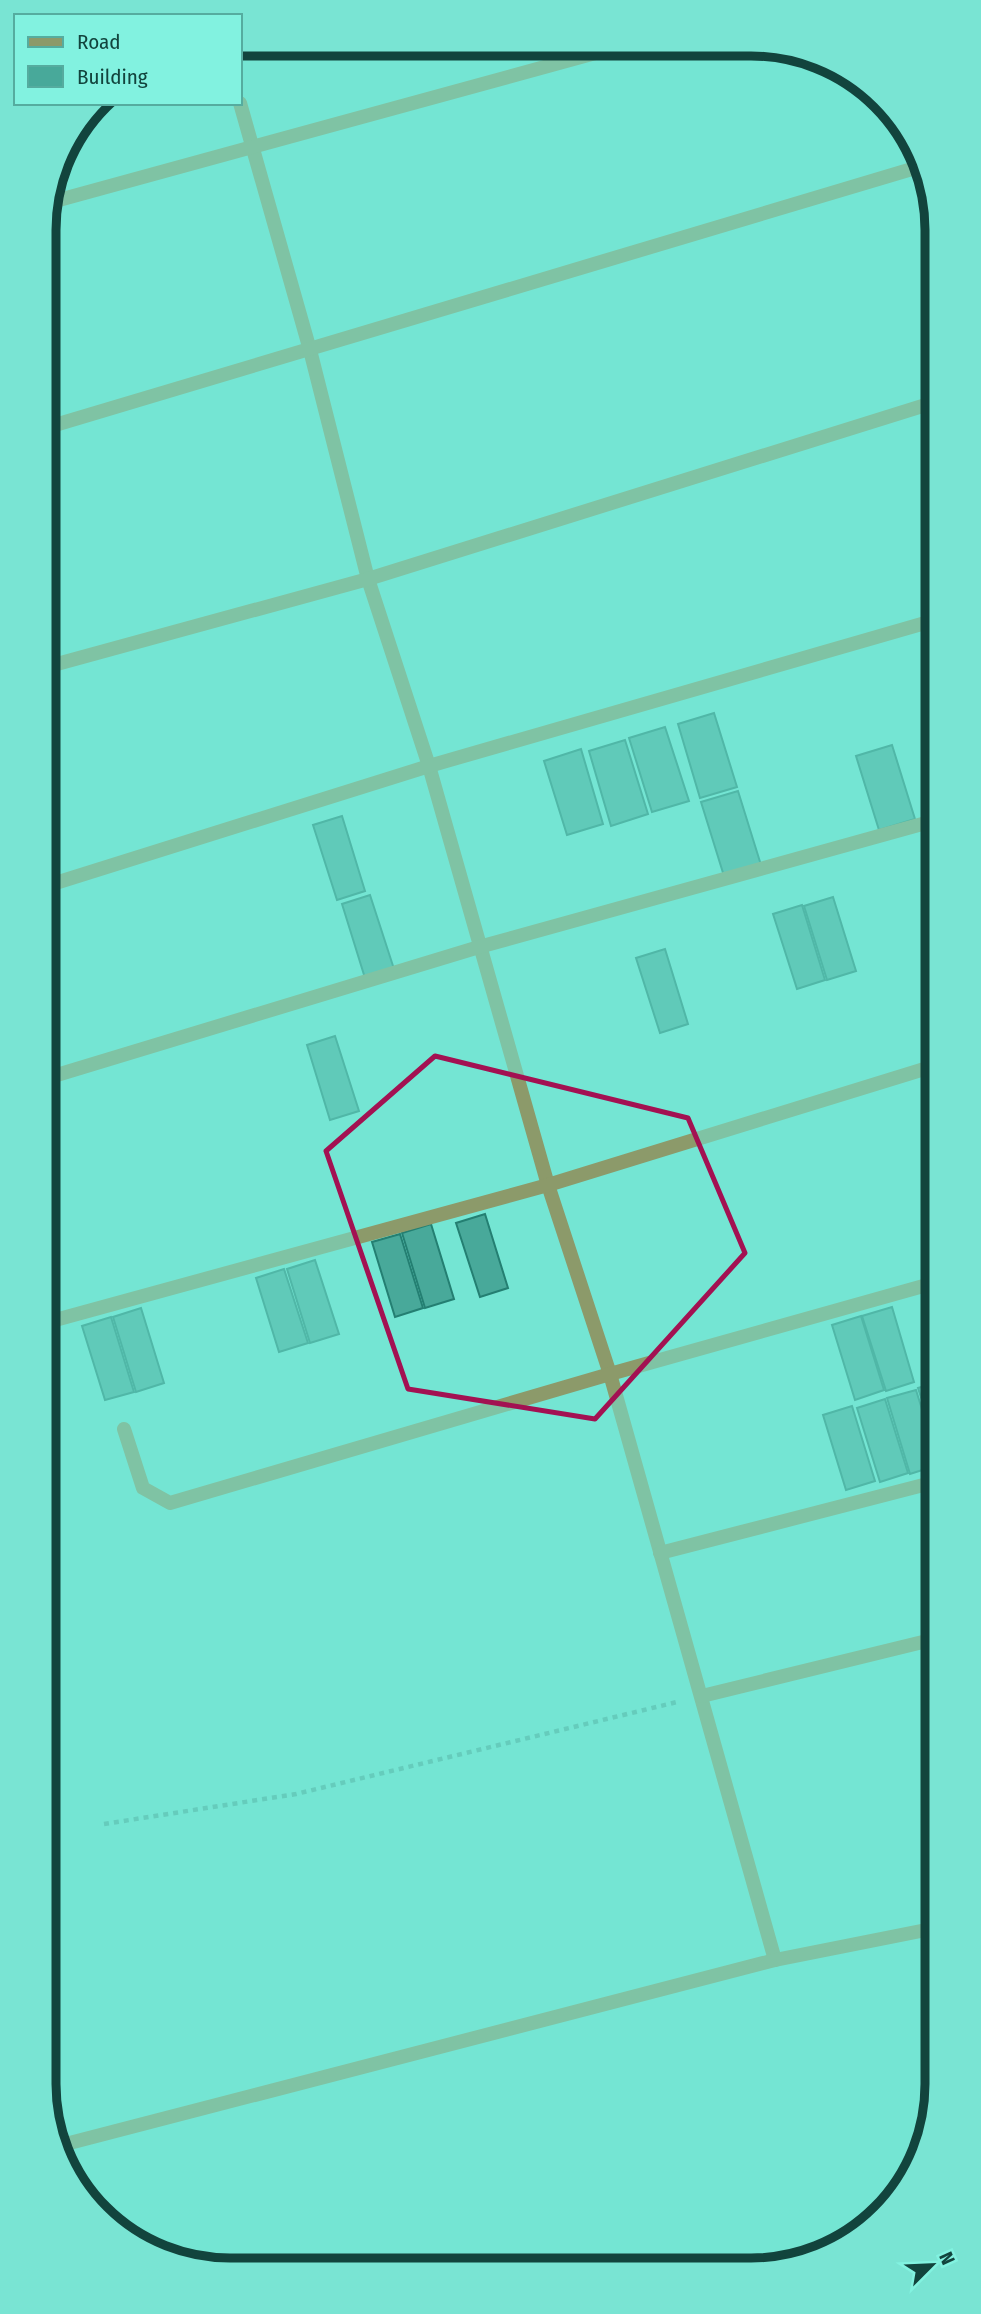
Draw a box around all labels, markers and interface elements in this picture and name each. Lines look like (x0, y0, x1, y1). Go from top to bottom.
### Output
legend (14, 14, 242, 105)
text: Road (77, 29, 121, 55)
text: Building (77, 64, 148, 90)
north arrow (897, 2230, 967, 2300)
text: N (934, 2248, 960, 2268)

